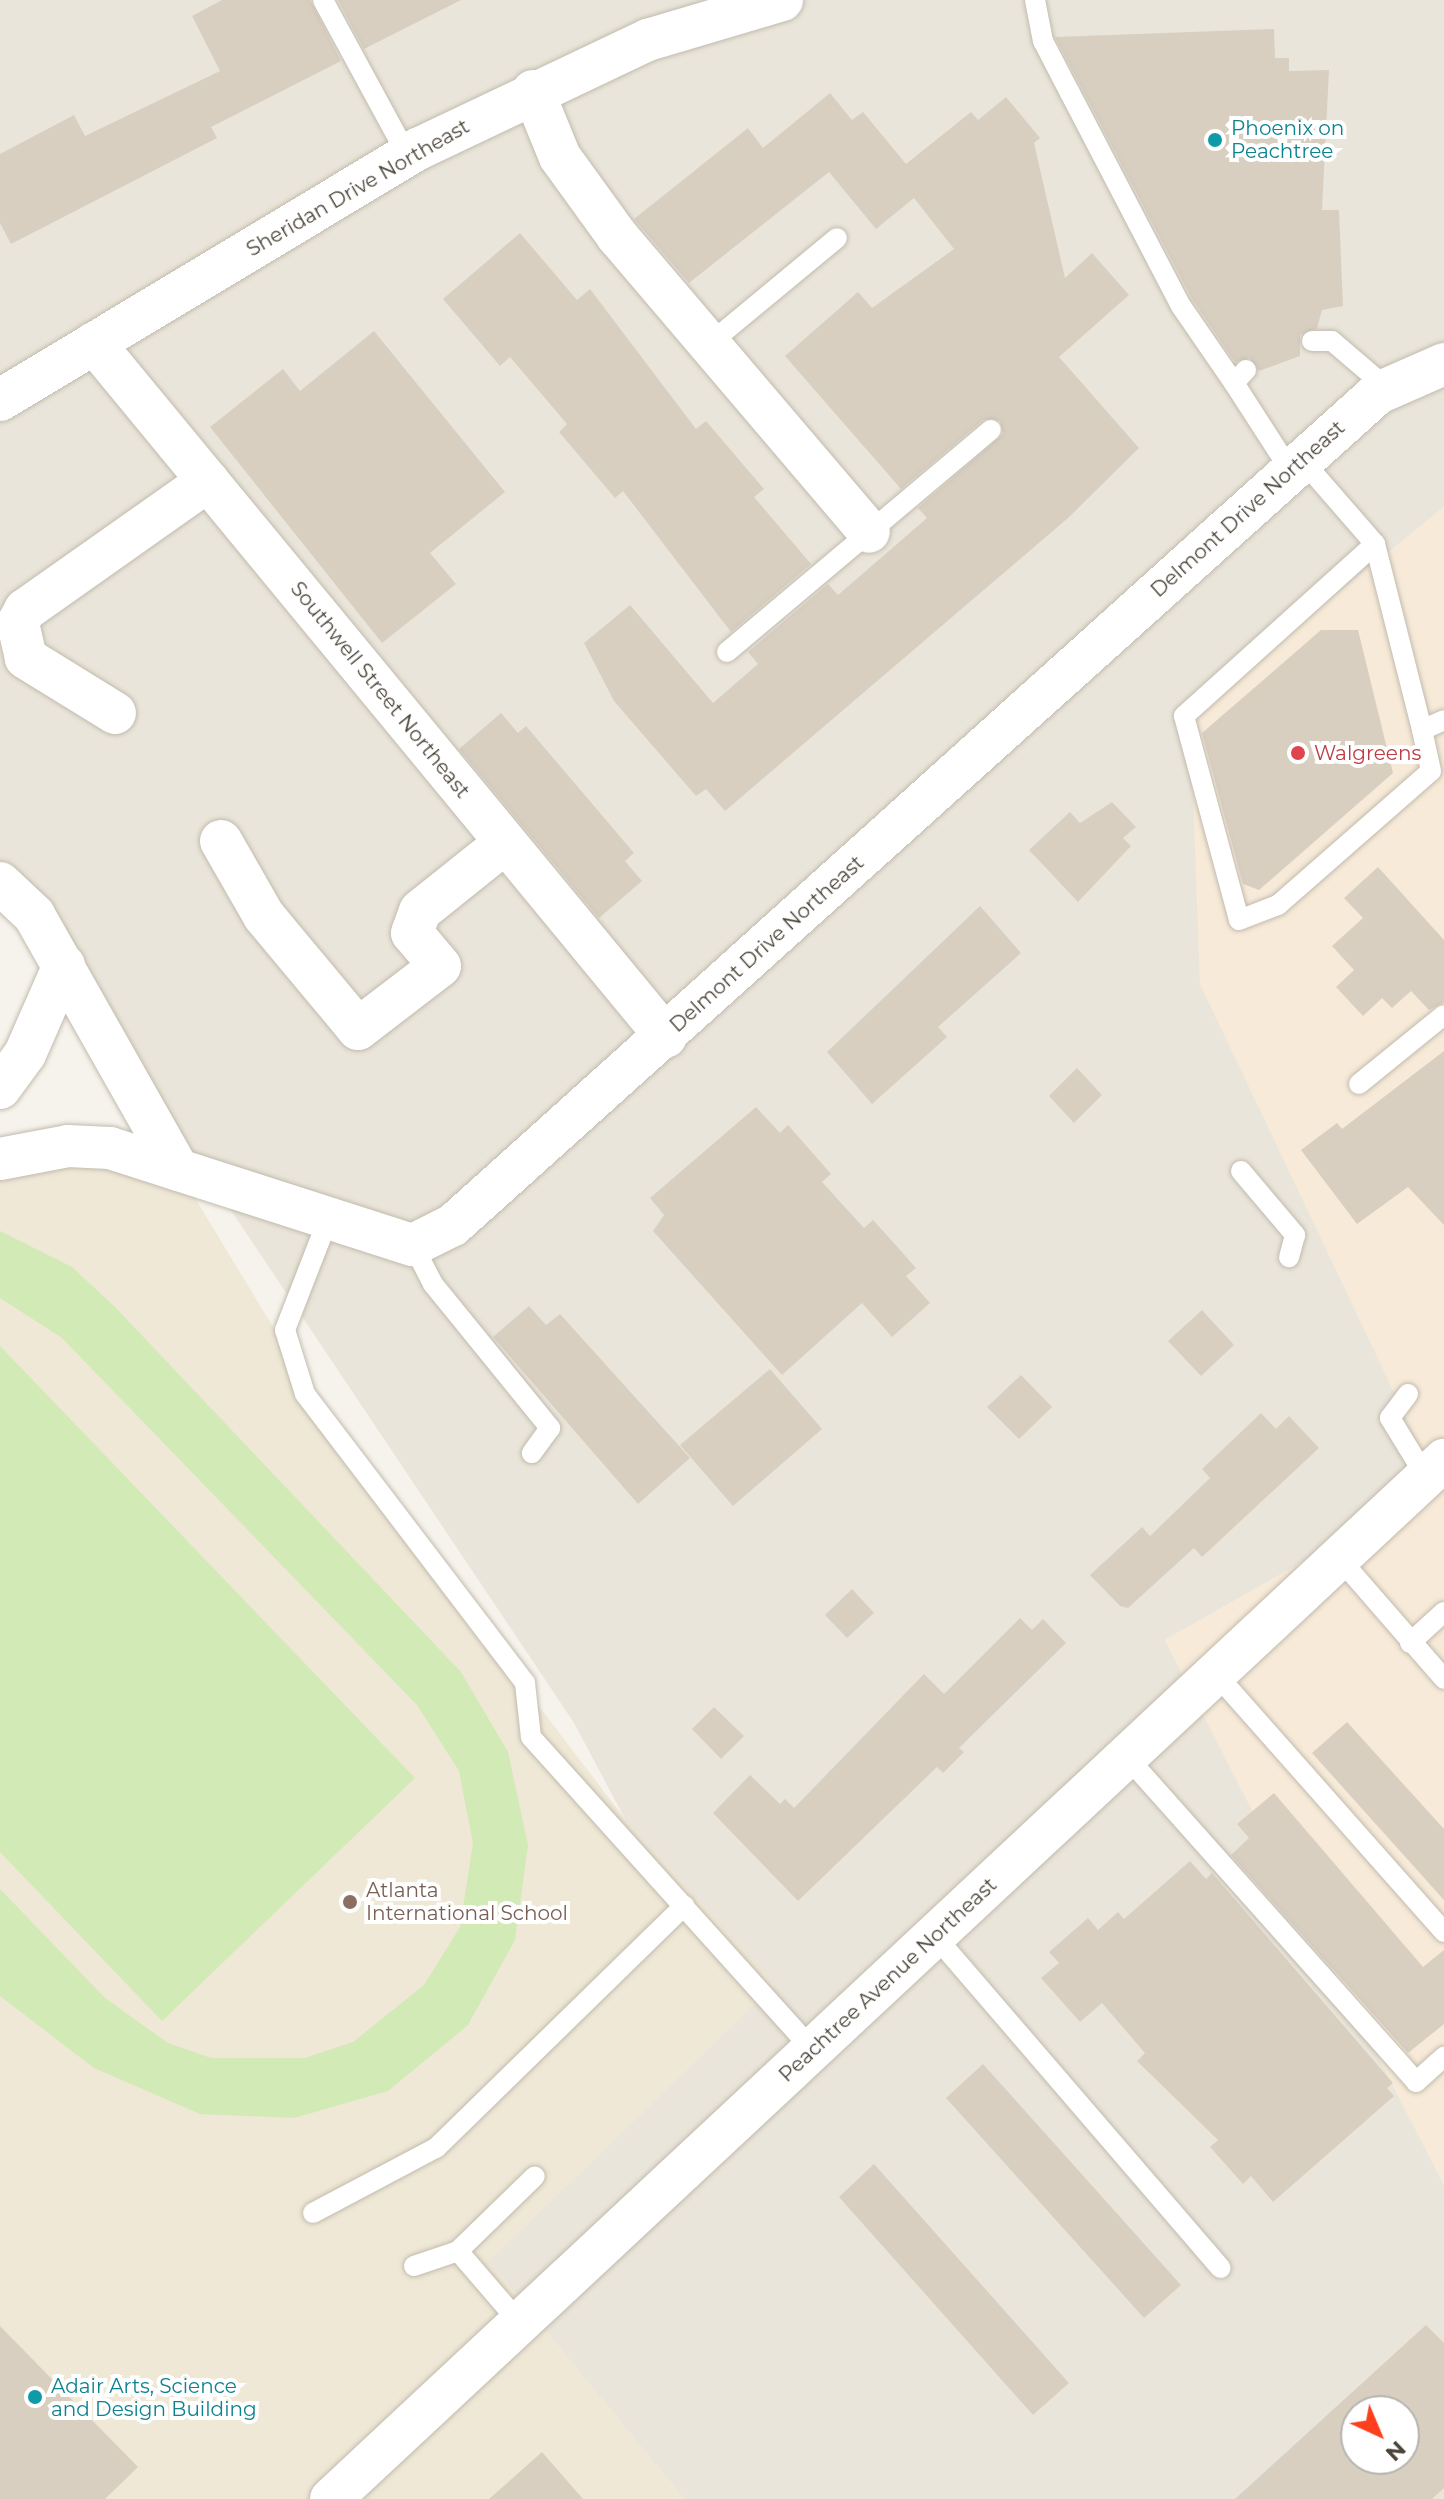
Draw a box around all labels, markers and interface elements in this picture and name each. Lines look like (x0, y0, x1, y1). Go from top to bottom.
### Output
street label: Sheridan Drive Northeast (242, 114, 474, 262)
place label: Phoenix on Peachtree (1231, 116, 1344, 163)
marker: Phoenix on Peachtree (1206, 131, 1224, 149)
street label: Delmont Drive Northeast (1146, 416, 1350, 602)
street label: Southwell Street Northeast (285, 577, 475, 803)
place label: Walgreens (1314, 741, 1421, 765)
marker: Walgreens (1289, 744, 1307, 762)
street label: Delmont Drive Northeast (665, 851, 869, 1037)
street label: Peachtree Avenue Northeast (774, 1873, 1002, 2087)
place label: Atlanta International School (366, 1878, 568, 1925)
marker: Atlanta International School (341, 1893, 359, 1911)
place label: Adair Arts, Science and Design Building (51, 2374, 257, 2421)
marker: Adair Arts, Science and Design Building (26, 2388, 44, 2406)
north arrow (1340, 2395, 1420, 2475)
text: N (1380, 2435, 1411, 2467)

